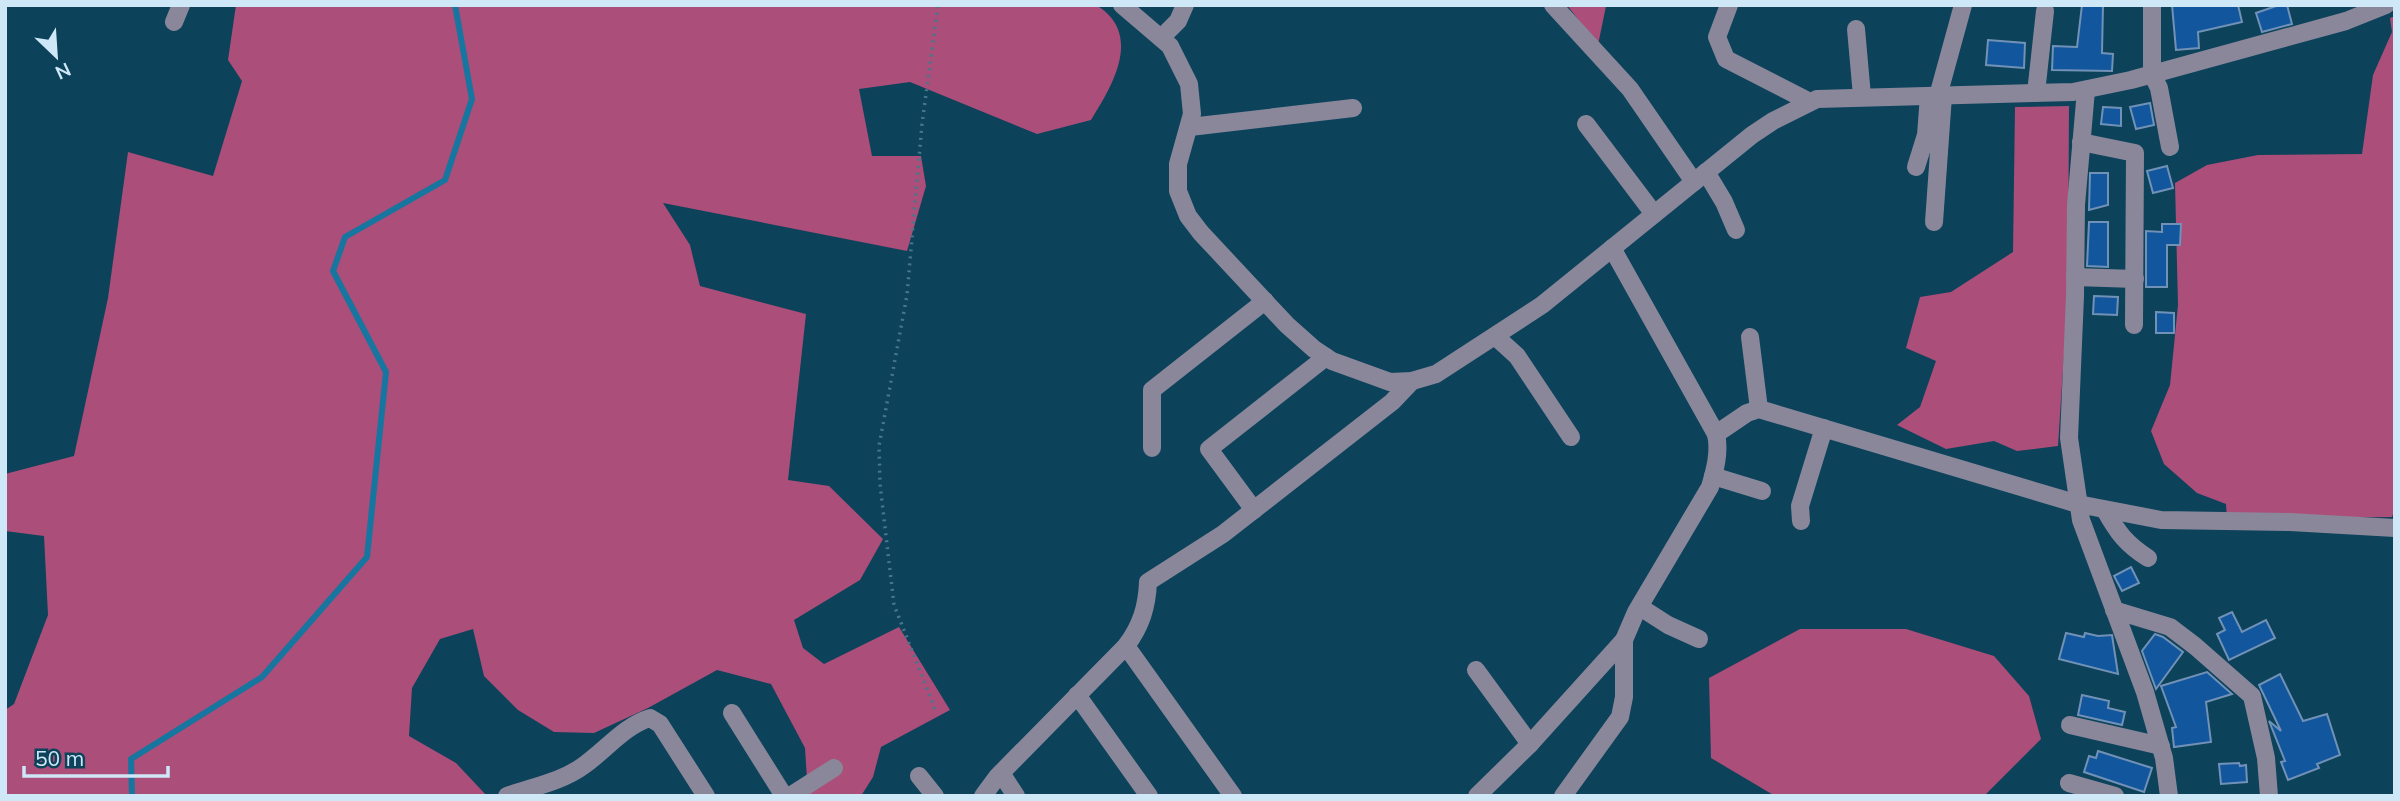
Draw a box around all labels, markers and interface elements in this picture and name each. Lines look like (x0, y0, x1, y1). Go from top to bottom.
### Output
north arrow (21, 21, 91, 91)
text: N (52, 57, 75, 85)
scale bar (24, 734, 168, 778)
text: 50 m (35, 745, 84, 771)

